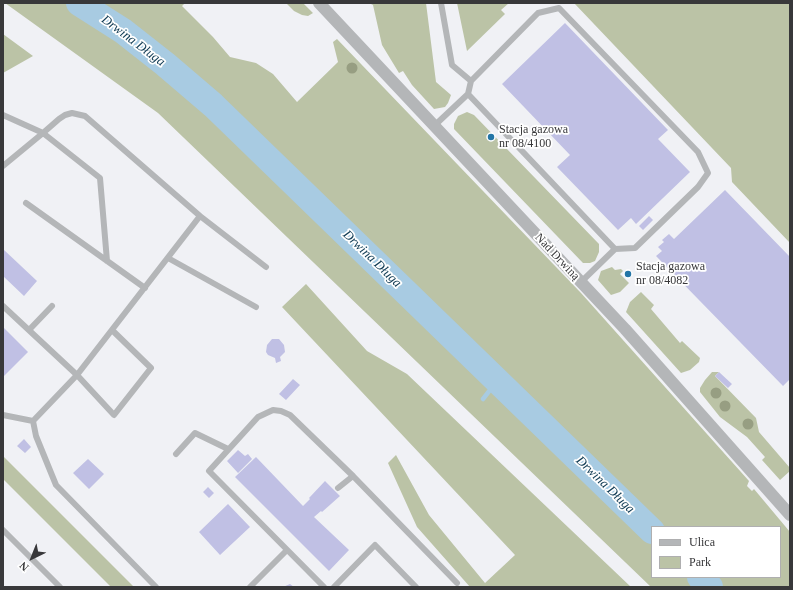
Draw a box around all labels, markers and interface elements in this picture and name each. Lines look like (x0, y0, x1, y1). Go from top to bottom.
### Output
water label: Drwina Długa (98, 12, 168, 70)
place label: Stacja gazowa nr 08/4100 (499, 123, 568, 151)
marker: Stacja gazowa nr 08/4100 (486, 132, 496, 142)
water label: Drwina Długa (339, 227, 405, 291)
street label: Nad Drwiną (532, 231, 582, 283)
place label: Stacja gazowa nr 08/4082 (636, 260, 705, 288)
marker: Stacja gazowa nr 08/4082 (623, 269, 633, 279)
water label: Drwina Długa (572, 453, 638, 517)
legend (651, 526, 781, 578)
text: Ulica (689, 535, 715, 549)
north arrow (12, 538, 52, 578)
text: Park (689, 555, 711, 569)
text: N (17, 560, 31, 574)

